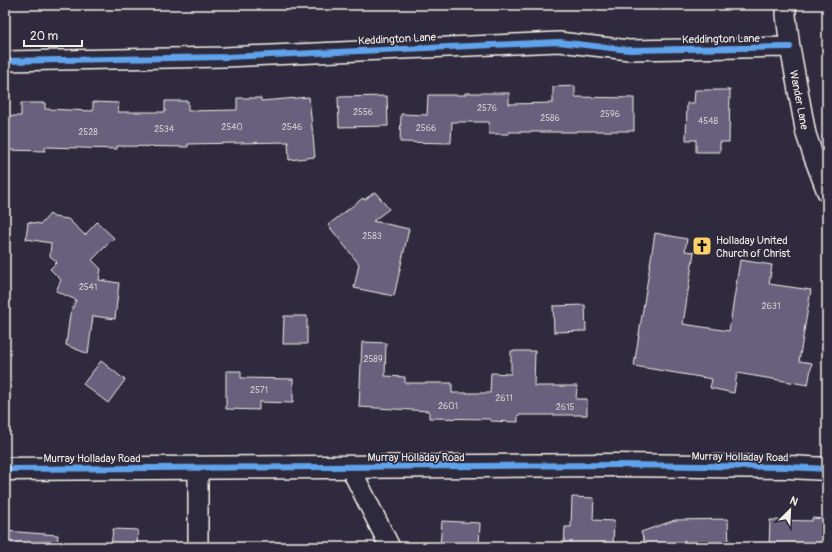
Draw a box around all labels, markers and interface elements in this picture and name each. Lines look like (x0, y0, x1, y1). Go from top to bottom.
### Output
scale bar (24, 22, 82, 48)
text: 20 m (30, 29, 59, 44)
street label: Keddington Lane (358, 30, 437, 48)
street label: Keddington Lane (682, 32, 761, 46)
street label: Wander Lane (787, 69, 811, 131)
house number: 2576 (477, 103, 497, 114)
house number: 2556 (353, 107, 373, 118)
house number: 2596 (600, 109, 620, 120)
house number: 2586 (540, 113, 560, 124)
house number: 4548 (698, 116, 718, 127)
house number: 2540 (221, 122, 243, 133)
house number: 2546 (282, 122, 302, 133)
house number: 2566 (416, 123, 436, 134)
house number: 2534 (154, 124, 175, 135)
house number: 2528 (78, 127, 98, 138)
house number: 2583 (362, 231, 382, 242)
place label: Holladay United Church of Christ (716, 234, 791, 260)
church icon: Holladay United Church of Christ (691, 235, 713, 257)
house number: 2541 (79, 282, 97, 293)
house number: 2631 (762, 301, 780, 312)
house number: 2589 (363, 354, 383, 365)
house number: 2571 (250, 385, 268, 396)
house number: 2611 (495, 393, 513, 404)
house number: 2601 (438, 401, 458, 412)
house number: 2615 (556, 402, 574, 413)
street label: Murray Holladay Road (691, 450, 789, 464)
street label: Murray Holladay Road (367, 451, 465, 464)
street label: Murray Holladay Road (43, 452, 141, 465)
north arrow (770, 490, 810, 530)
text: N (788, 494, 800, 509)

